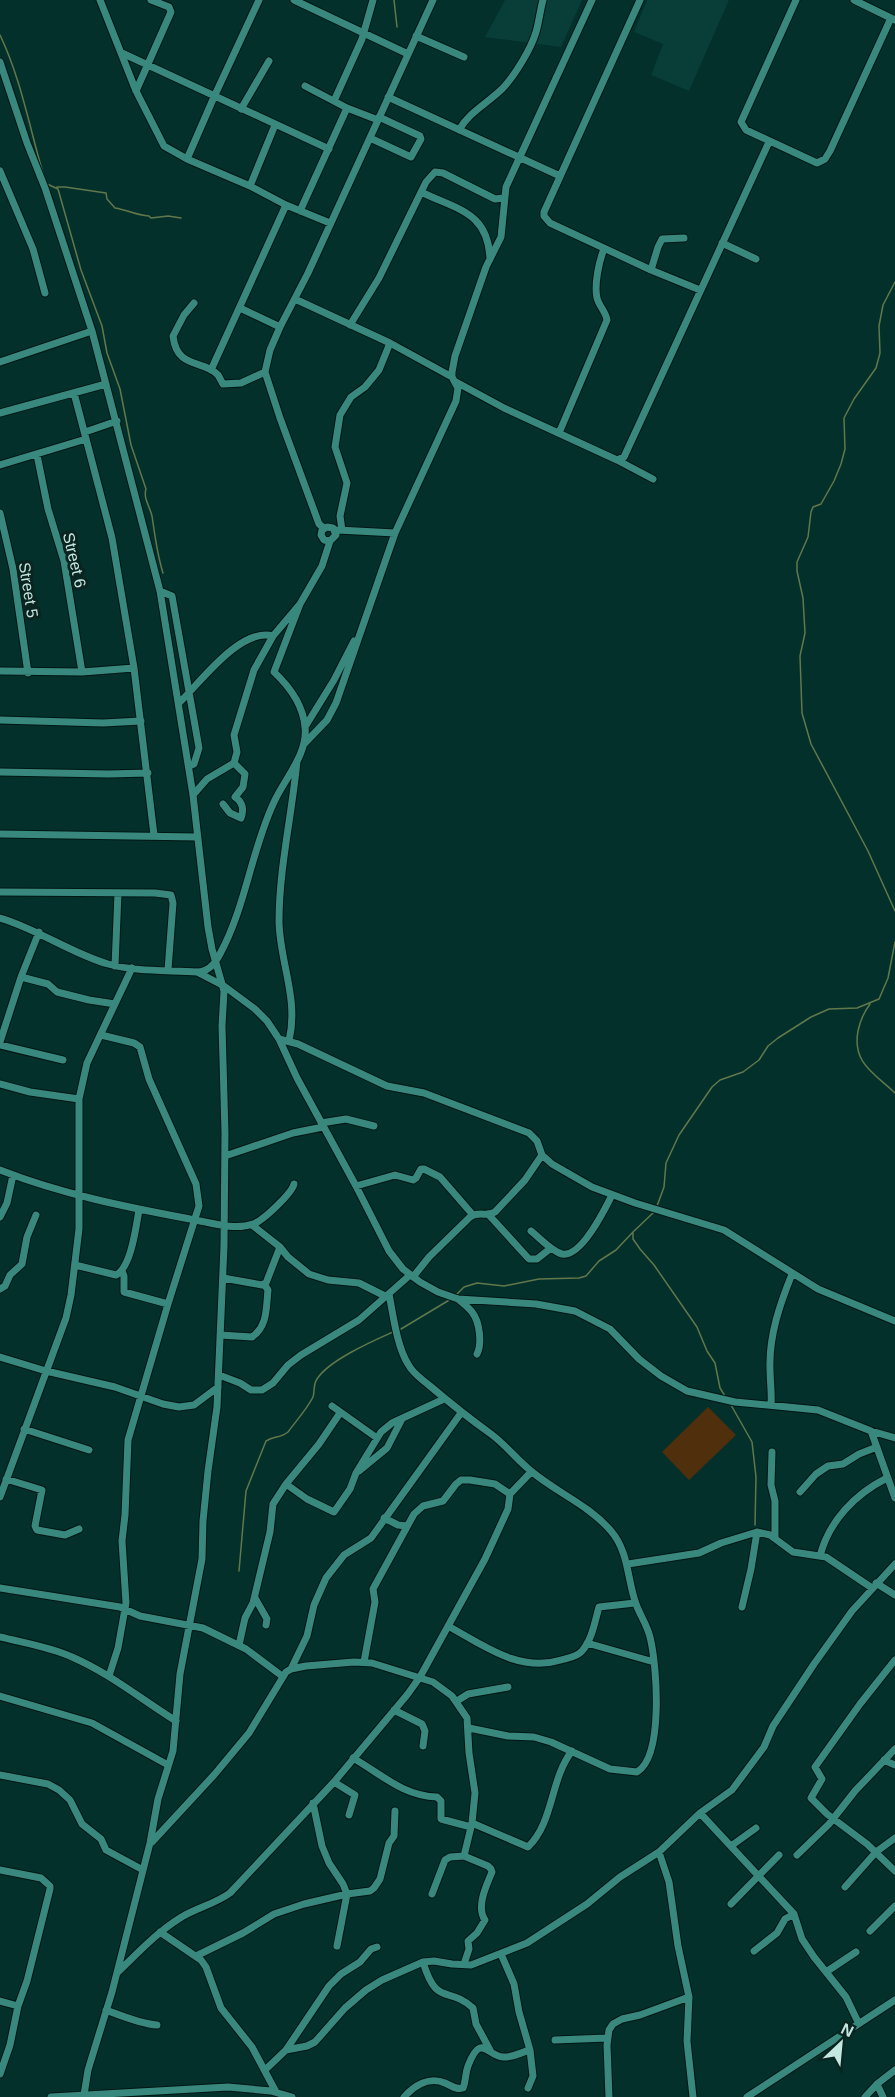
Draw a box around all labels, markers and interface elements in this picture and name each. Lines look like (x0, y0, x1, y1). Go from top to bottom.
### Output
street label: Street 6 (60, 531, 89, 589)
street label: Street 5 (16, 561, 41, 619)
north arrow (811, 2013, 871, 2073)
text: N (838, 2020, 856, 2040)

